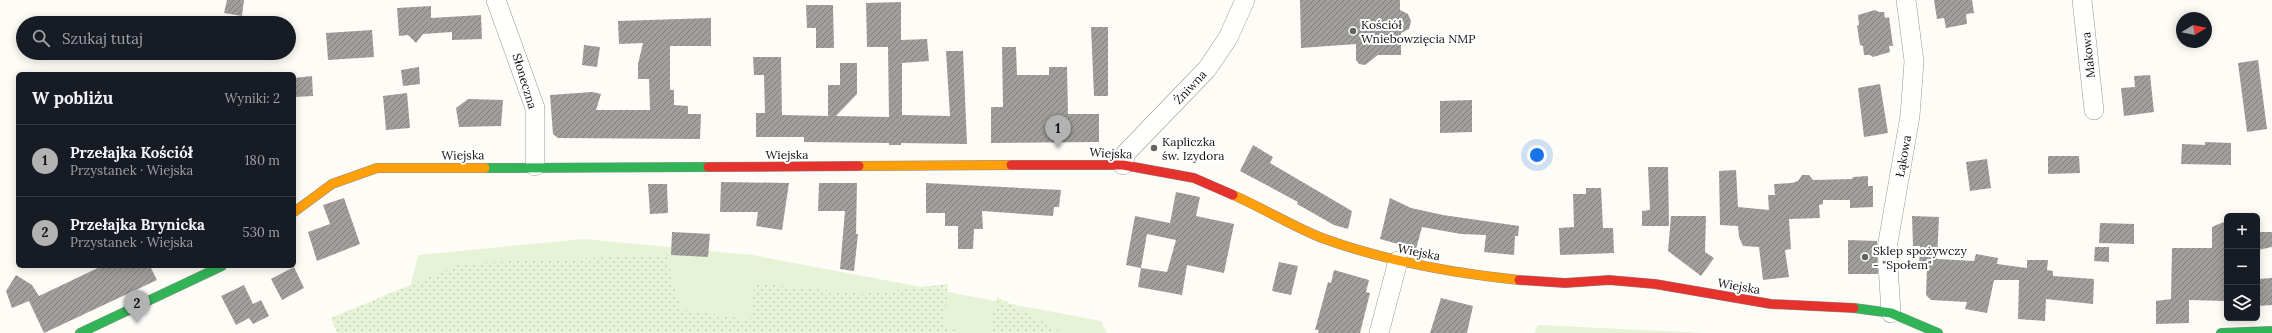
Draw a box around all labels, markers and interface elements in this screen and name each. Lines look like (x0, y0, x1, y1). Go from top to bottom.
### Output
north arrow (2176, 12, 2212, 48)
search box (16, 16, 296, 60)
place label: Kościół Wniebowzięcia NMP (1361, 17, 1476, 46)
marker: Kościół Wniebowzięcia NMP (1348, 26, 1358, 36)
icon: search (30, 27, 52, 49)
text: Szukaj tutaj (62, 29, 143, 48)
street label: Makowa (2078, 31, 2098, 79)
street label: Słoneczna (509, 52, 541, 110)
street label: Żniwna (1171, 67, 1209, 107)
text: W pobliżu (32, 87, 113, 109)
text: Wyniki: 2 (225, 90, 280, 107)
pin: 1 (1045, 115, 1071, 148)
place label: Kapliczka św. Izydora (1162, 134, 1225, 163)
street label: Łąkowa (1892, 134, 1914, 178)
text: Przełajka Kościół (70, 143, 193, 162)
marker: Kapliczka św. Izydora (1149, 143, 1159, 153)
street label: Wiejska (1089, 144, 1133, 162)
your location (1527, 145, 1547, 165)
street label: Wiejska (441, 147, 485, 163)
street label: Wiejska (766, 147, 808, 162)
text: 1 (42, 152, 48, 169)
text: 180 m (245, 152, 280, 169)
text: Przystanek · Wiejska (70, 162, 193, 179)
map controls (2224, 213, 2260, 321)
button: + (2224, 213, 2260, 249)
text: Przełajka Brynicka (70, 215, 205, 234)
text: 2 (42, 224, 48, 241)
text: 530 m (243, 224, 280, 241)
text: Przystanek · Wiejska (70, 234, 193, 251)
street label: Wiejska (1396, 241, 1442, 263)
place label: Sklep spożywczy - "Społem" (1873, 243, 1967, 272)
button: − (2224, 249, 2260, 285)
marker: Sklep spożywczy - "Społem" (1860, 252, 1870, 262)
street label: Wiejska (1717, 275, 1761, 297)
button: layers (2224, 285, 2260, 321)
pin: 2 (124, 290, 150, 323)

